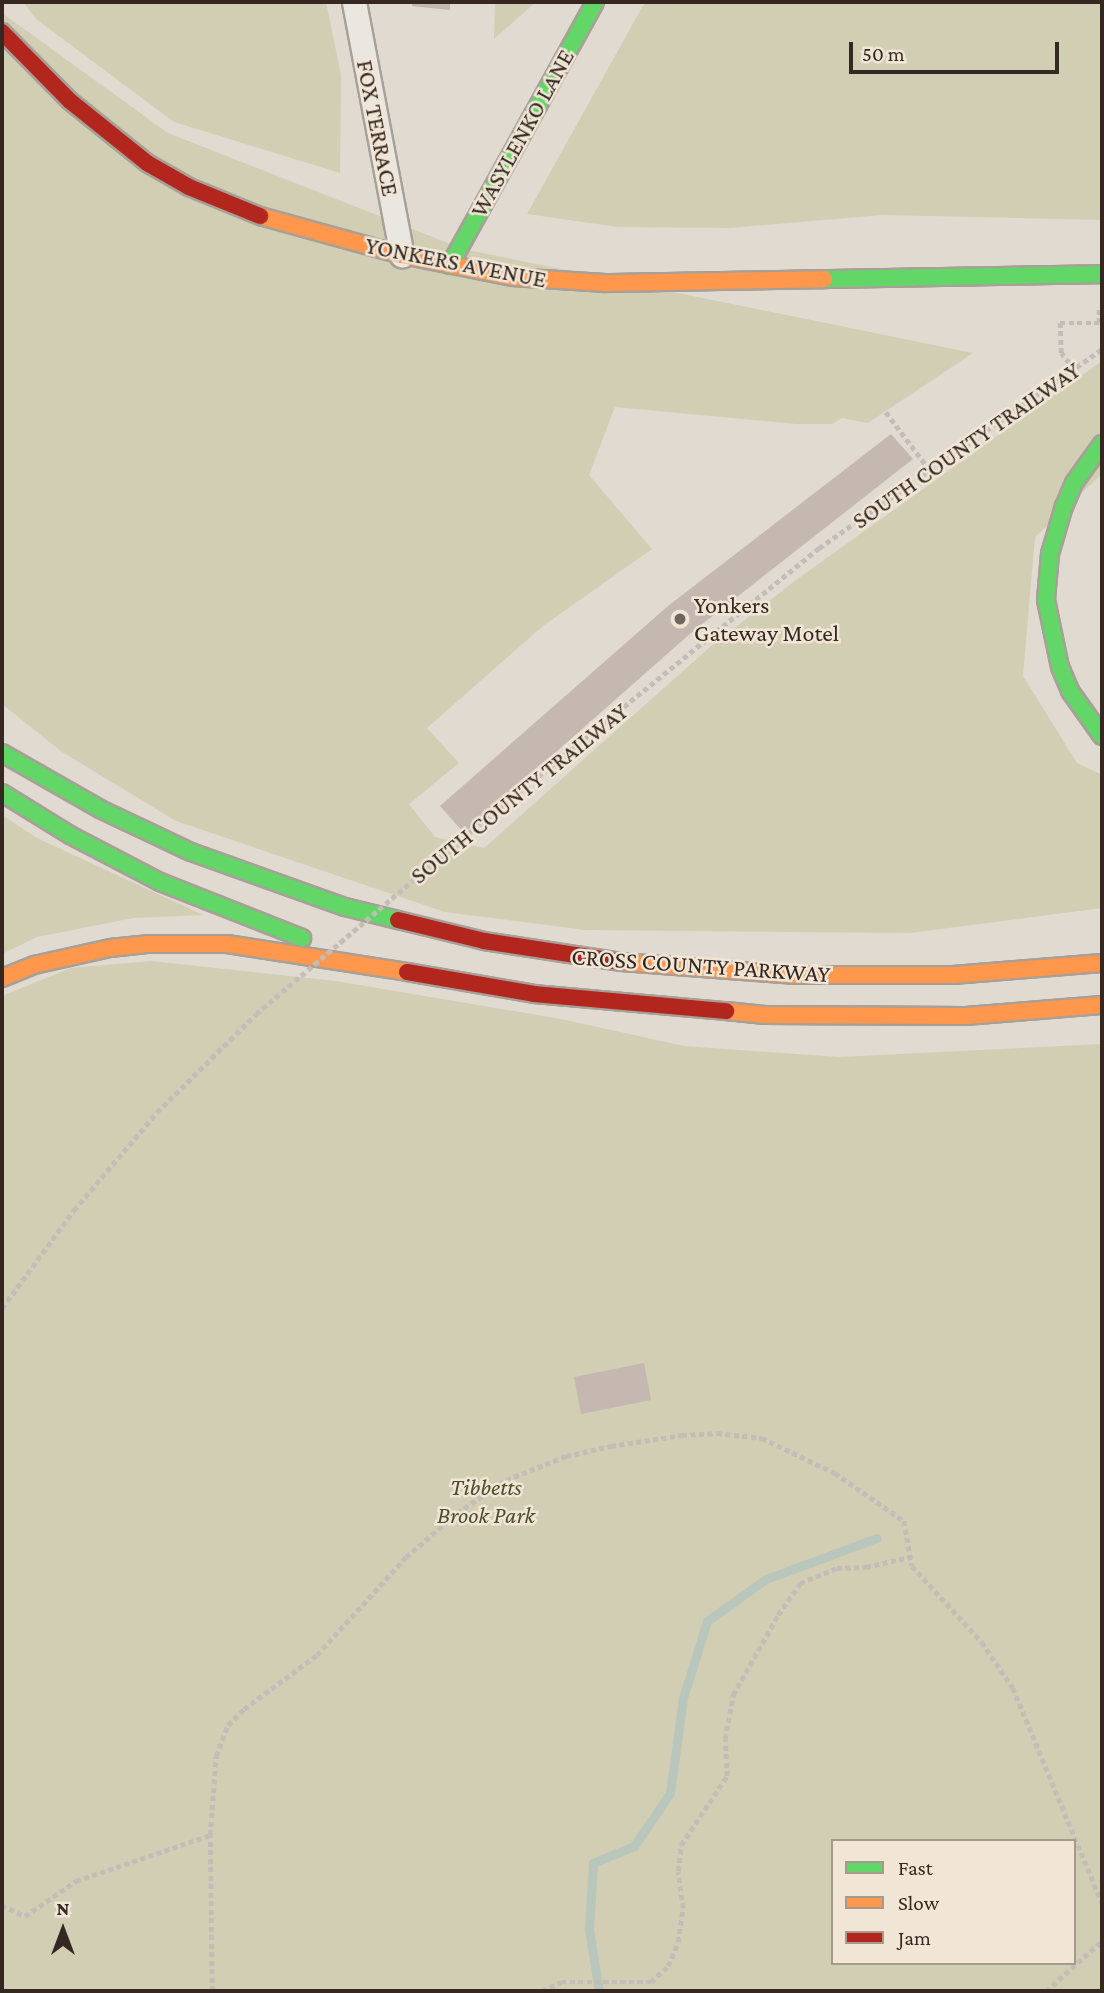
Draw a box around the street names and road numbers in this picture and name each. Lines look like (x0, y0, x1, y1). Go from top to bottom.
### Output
street label: WASYLENKO LANE (464, 44, 580, 222)
street label: FOX TERRACE (351, 57, 405, 199)
street label: YONKERS AVENUE (363, 230, 549, 294)
street label: SOUTH COUNTY TRAILWAY (846, 355, 1086, 535)
street label: SOUTH COUNTY TRAILWAY (404, 696, 634, 890)
street label: CROSS COUNTY PARKWAY (571, 942, 831, 988)

